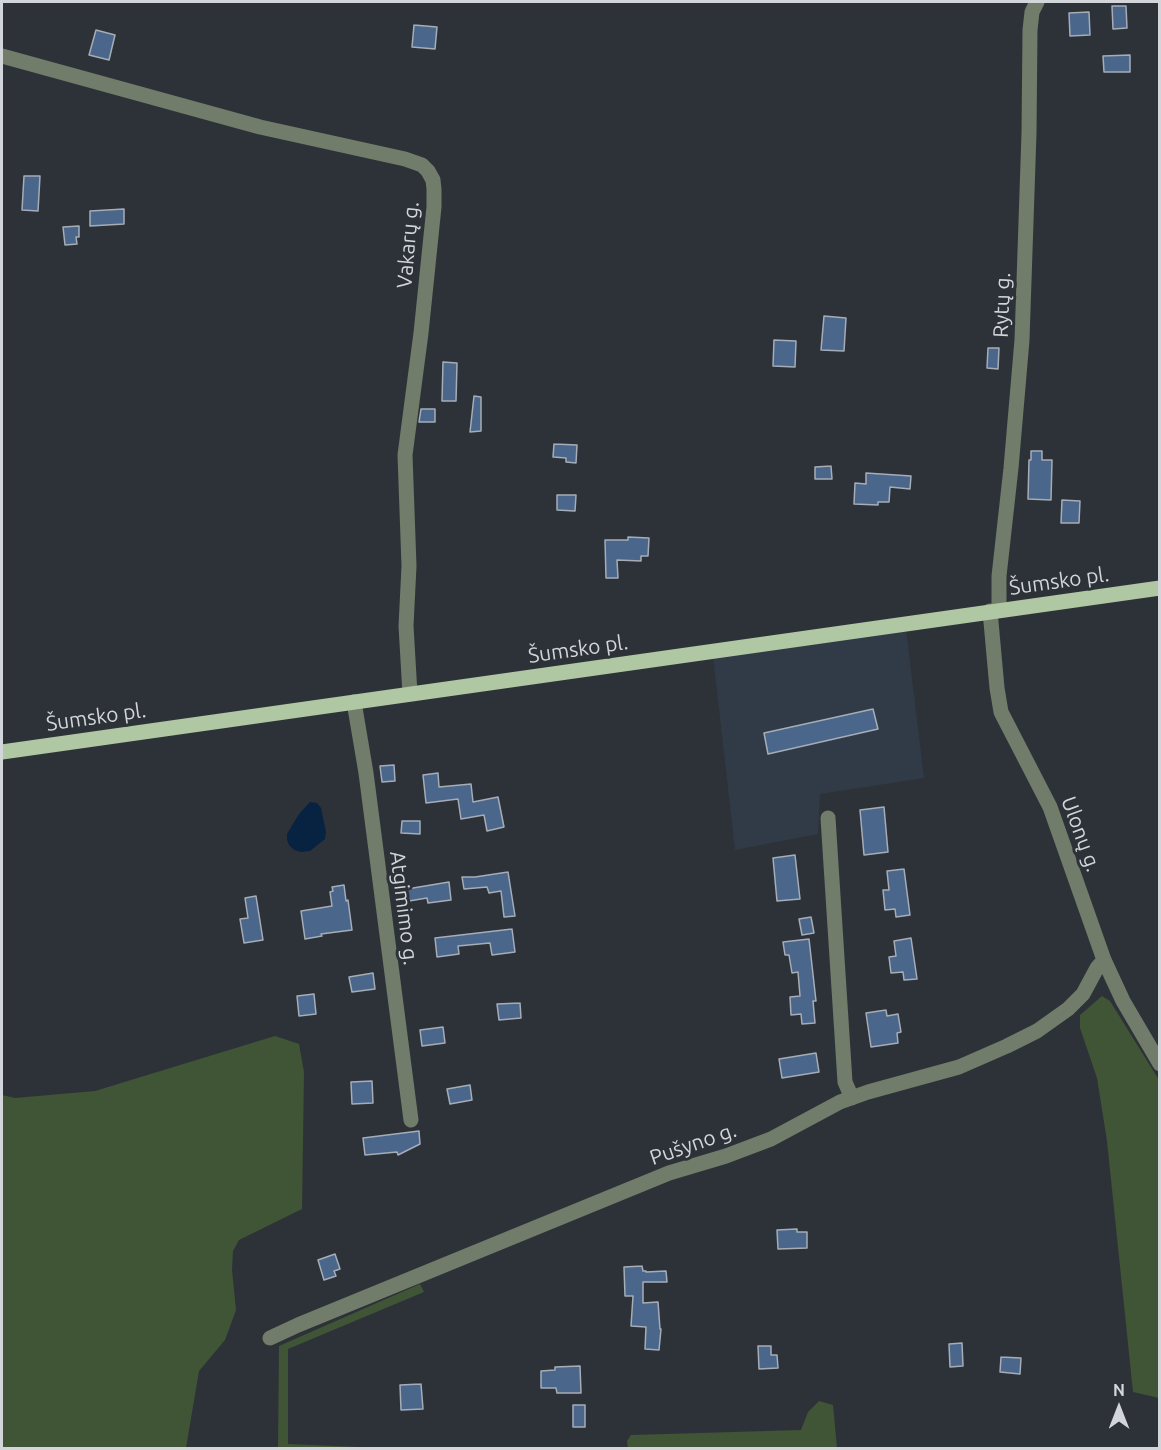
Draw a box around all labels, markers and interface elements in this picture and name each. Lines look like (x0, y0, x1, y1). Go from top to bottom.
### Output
street label: Vakarų g. (392, 200, 424, 290)
street label: Rytų g. (988, 272, 1016, 338)
street label: Šumsko pl. (1007, 562, 1111, 600)
street label: Šumsko pl. (526, 630, 630, 668)
street label: Šumsko pl. (44, 698, 148, 736)
street label: Ulonų g. (1056, 793, 1106, 875)
street label: Atgimimo g. (385, 850, 423, 966)
street label: Pušyno g. (646, 1117, 740, 1171)
north arrow (1089, 1378, 1149, 1438)
text: N (1113, 1381, 1125, 1399)

